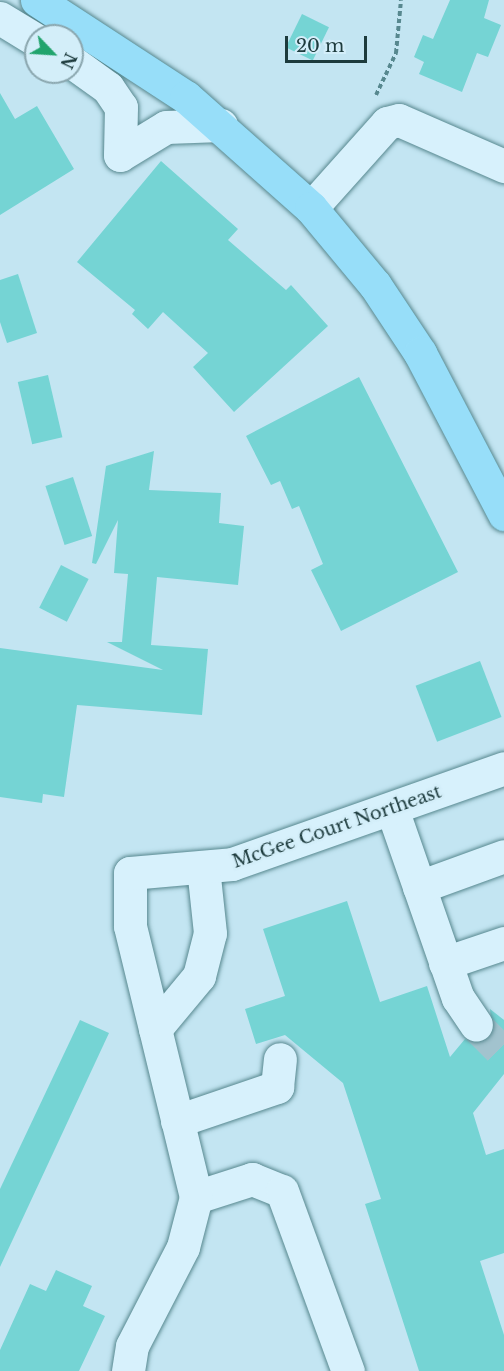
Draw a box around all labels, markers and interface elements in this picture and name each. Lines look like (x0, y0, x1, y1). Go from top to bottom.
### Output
north arrow (24, 24, 84, 84)
scale bar (288, 24, 370, 62)
text: 20 m (296, 35, 344, 57)
text: N (56, 50, 81, 72)
street label: McGee Court Northeast (230, 781, 444, 873)

